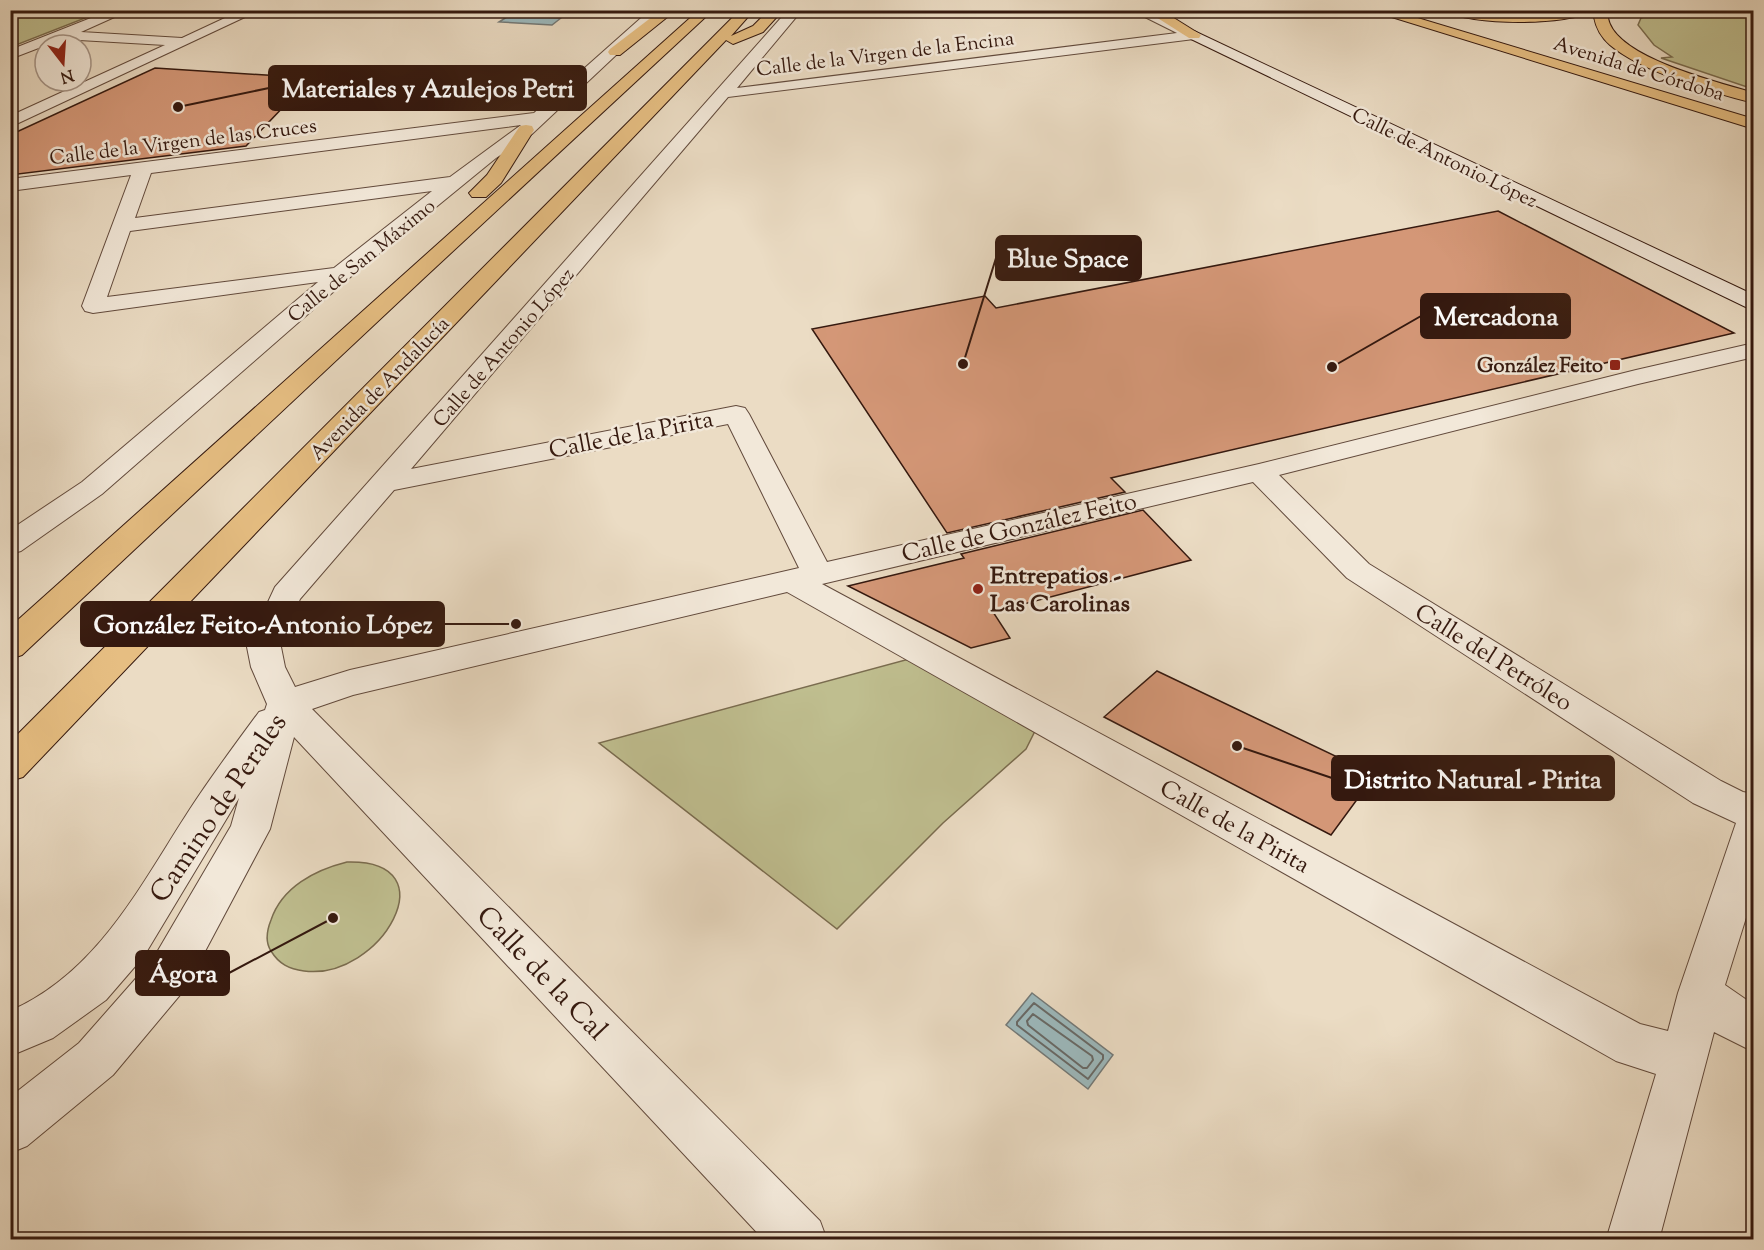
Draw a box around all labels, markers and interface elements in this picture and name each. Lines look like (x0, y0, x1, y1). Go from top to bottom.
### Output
street label: Calle de la Virgen de la Encina (755, 25, 1016, 86)
street label: Avenida de Córdoba (1549, 31, 1727, 110)
north arrow (33, 33, 93, 93)
text: N (57, 62, 76, 88)
callout: Materiales y Azulejos Petri (269, 66, 586, 110)
text: Materiales y Azulejos Petri (282, 72, 575, 109)
street label: Calle de Antonio López (1346, 102, 1542, 217)
street label: Calle de la Virgen de las Cruces (48, 113, 319, 174)
street label: Calle de San Máximo (282, 193, 443, 331)
callout: Blue Space (996, 236, 1141, 280)
text: Blue Space (1007, 242, 1129, 279)
street label: Calle de Antonio López (427, 262, 583, 435)
callout: Mercadona (1421, 294, 1570, 338)
text: Mercadona (1434, 300, 1558, 337)
street label: Avenida de Andalucía (304, 311, 457, 468)
place label: González Feito (1477, 353, 1603, 382)
marker: González Feito (1608, 358, 1622, 372)
street label: Calle de la Pirita (546, 403, 717, 469)
street label: Calle de González Feito (899, 485, 1140, 573)
place label: Entrepatios - Las Carolinas (990, 560, 1130, 622)
marker: Entrepatios - Las Carolinas (971, 582, 985, 596)
street label: Calle del Petróleo (1407, 597, 1578, 721)
callout: González Feito-Antonio López (81, 602, 444, 646)
text: González Feito-Antonio López (94, 608, 433, 645)
street label: Camino de Perales (141, 706, 298, 911)
callout: Distrito Natural - Pirita (1332, 756, 1614, 800)
text: Distrito Natural - Pirita (1344, 763, 1602, 800)
street label: Calle de la Pirita (1153, 772, 1315, 883)
street label: Calle de la Cal (466, 898, 616, 1051)
callout: Ágora (136, 951, 229, 995)
text: Ágora (148, 957, 218, 994)

